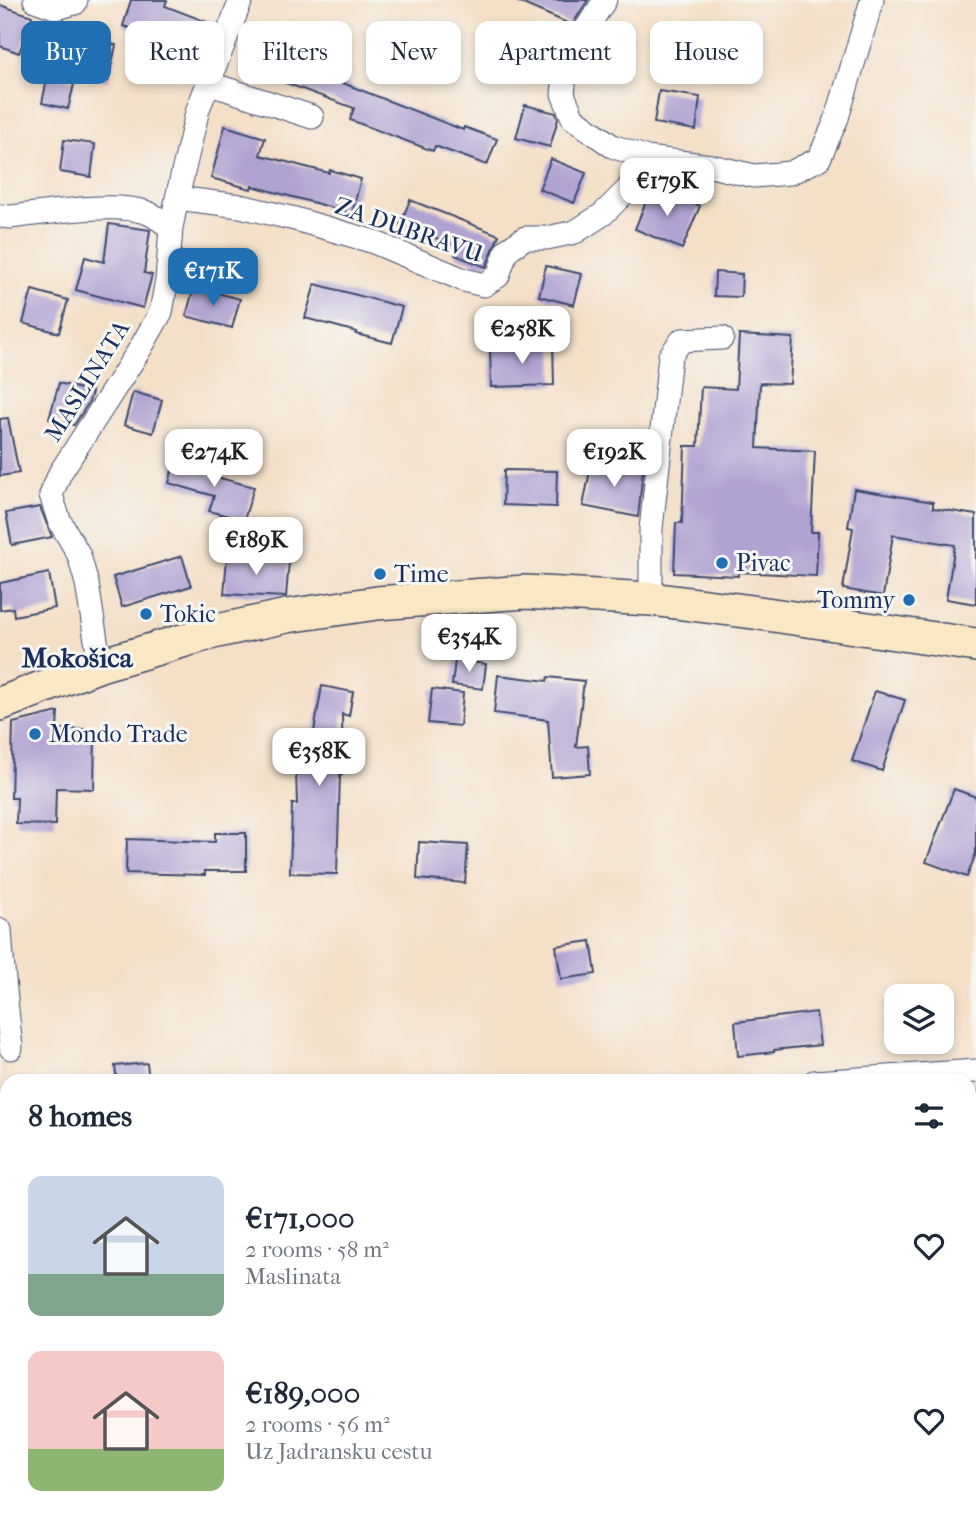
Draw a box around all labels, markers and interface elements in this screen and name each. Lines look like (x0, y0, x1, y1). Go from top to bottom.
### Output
chip: Buy (21, 21, 111, 84)
chip: Rent (125, 21, 224, 84)
chip: Filters (238, 21, 352, 84)
chip: New (366, 21, 461, 84)
chip: Apartment (475, 21, 636, 84)
chip: House (650, 21, 763, 84)
pin: €179K (618, 158, 716, 218)
text: €179K (636, 167, 698, 194)
street label: ZA DUBRAVU (331, 192, 487, 269)
pin: €171K (164, 248, 262, 308)
text: €171K (184, 257, 242, 284)
pin: €258K (473, 306, 571, 366)
street label: MASLINATA (39, 315, 136, 447)
text: €258K (490, 315, 554, 342)
pin: €274K (165, 430, 263, 489)
pin: €192K (565, 430, 663, 489)
text: €274K (181, 438, 247, 465)
text: €192K (583, 438, 645, 465)
pin: €189K (207, 518, 305, 577)
text: €189K (225, 526, 287, 553)
place label: Pivac (736, 549, 791, 577)
marker: Pivac (714, 555, 730, 571)
place label: Time (394, 560, 449, 588)
marker: Time (372, 566, 388, 582)
place label: Tommy (817, 586, 896, 614)
marker: Tommy (901, 592, 917, 608)
place label: Tokic (160, 600, 216, 628)
marker: Tokic (138, 606, 154, 622)
pin: €354K (420, 614, 518, 674)
text: €354K (437, 623, 501, 650)
district label: Mokošica (21, 641, 134, 674)
place label: Mondo Trade (49, 720, 188, 748)
marker: Mondo Trade (27, 726, 43, 742)
pin: €358K (270, 728, 368, 788)
text: €358K (288, 737, 350, 764)
map controls (884, 984, 954, 1054)
button: layers (884, 984, 954, 1054)
icon: filters (910, 1097, 948, 1135)
text: 8 homes (28, 1099, 132, 1134)
text: €171,000 (245, 1201, 355, 1236)
icon: home (84, 1204, 168, 1288)
icon: heart (910, 1227, 948, 1265)
text: 2 rooms · 58 m² (245, 1236, 389, 1263)
text: Maslinata (245, 1263, 341, 1290)
text: €189,000 (245, 1376, 360, 1411)
icon: home (84, 1379, 168, 1463)
icon: heart (910, 1402, 948, 1440)
text: 2 rooms · 56 m² (245, 1411, 390, 1438)
text: Uz Jadransku cestu (245, 1438, 433, 1465)

